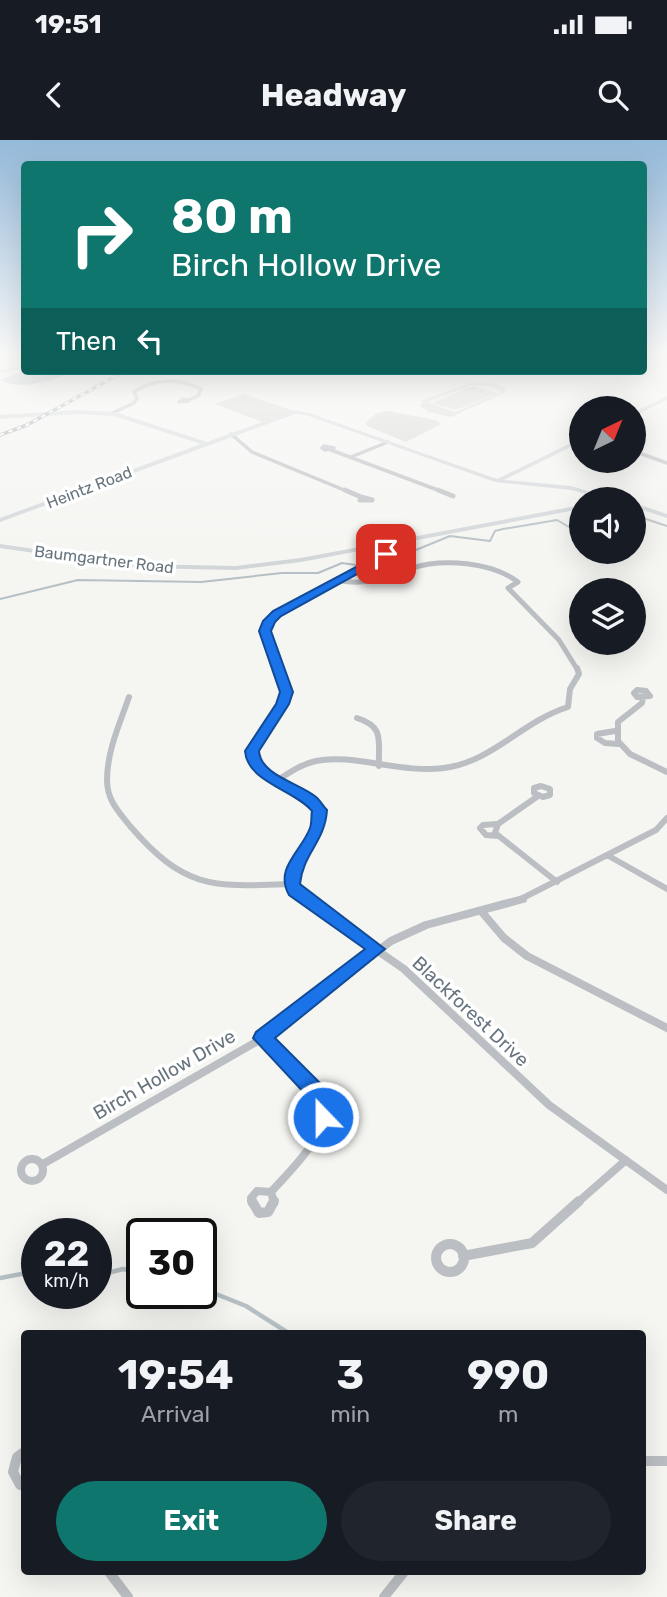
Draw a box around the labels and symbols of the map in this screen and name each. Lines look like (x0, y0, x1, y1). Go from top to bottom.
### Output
north arrow (569, 396, 646, 472)
street label: Heintz Road (44, 462, 135, 512)
pin (356, 524, 416, 584)
street label: Baumgartner Road (33, 542, 175, 577)
street label: Blackforest Drive (407, 951, 534, 1071)
street label: Birch Hollow Drive (89, 1024, 240, 1125)
position arrow (286, 1080, 360, 1154)
speed limit sign: 30 (126, 1218, 217, 1309)

